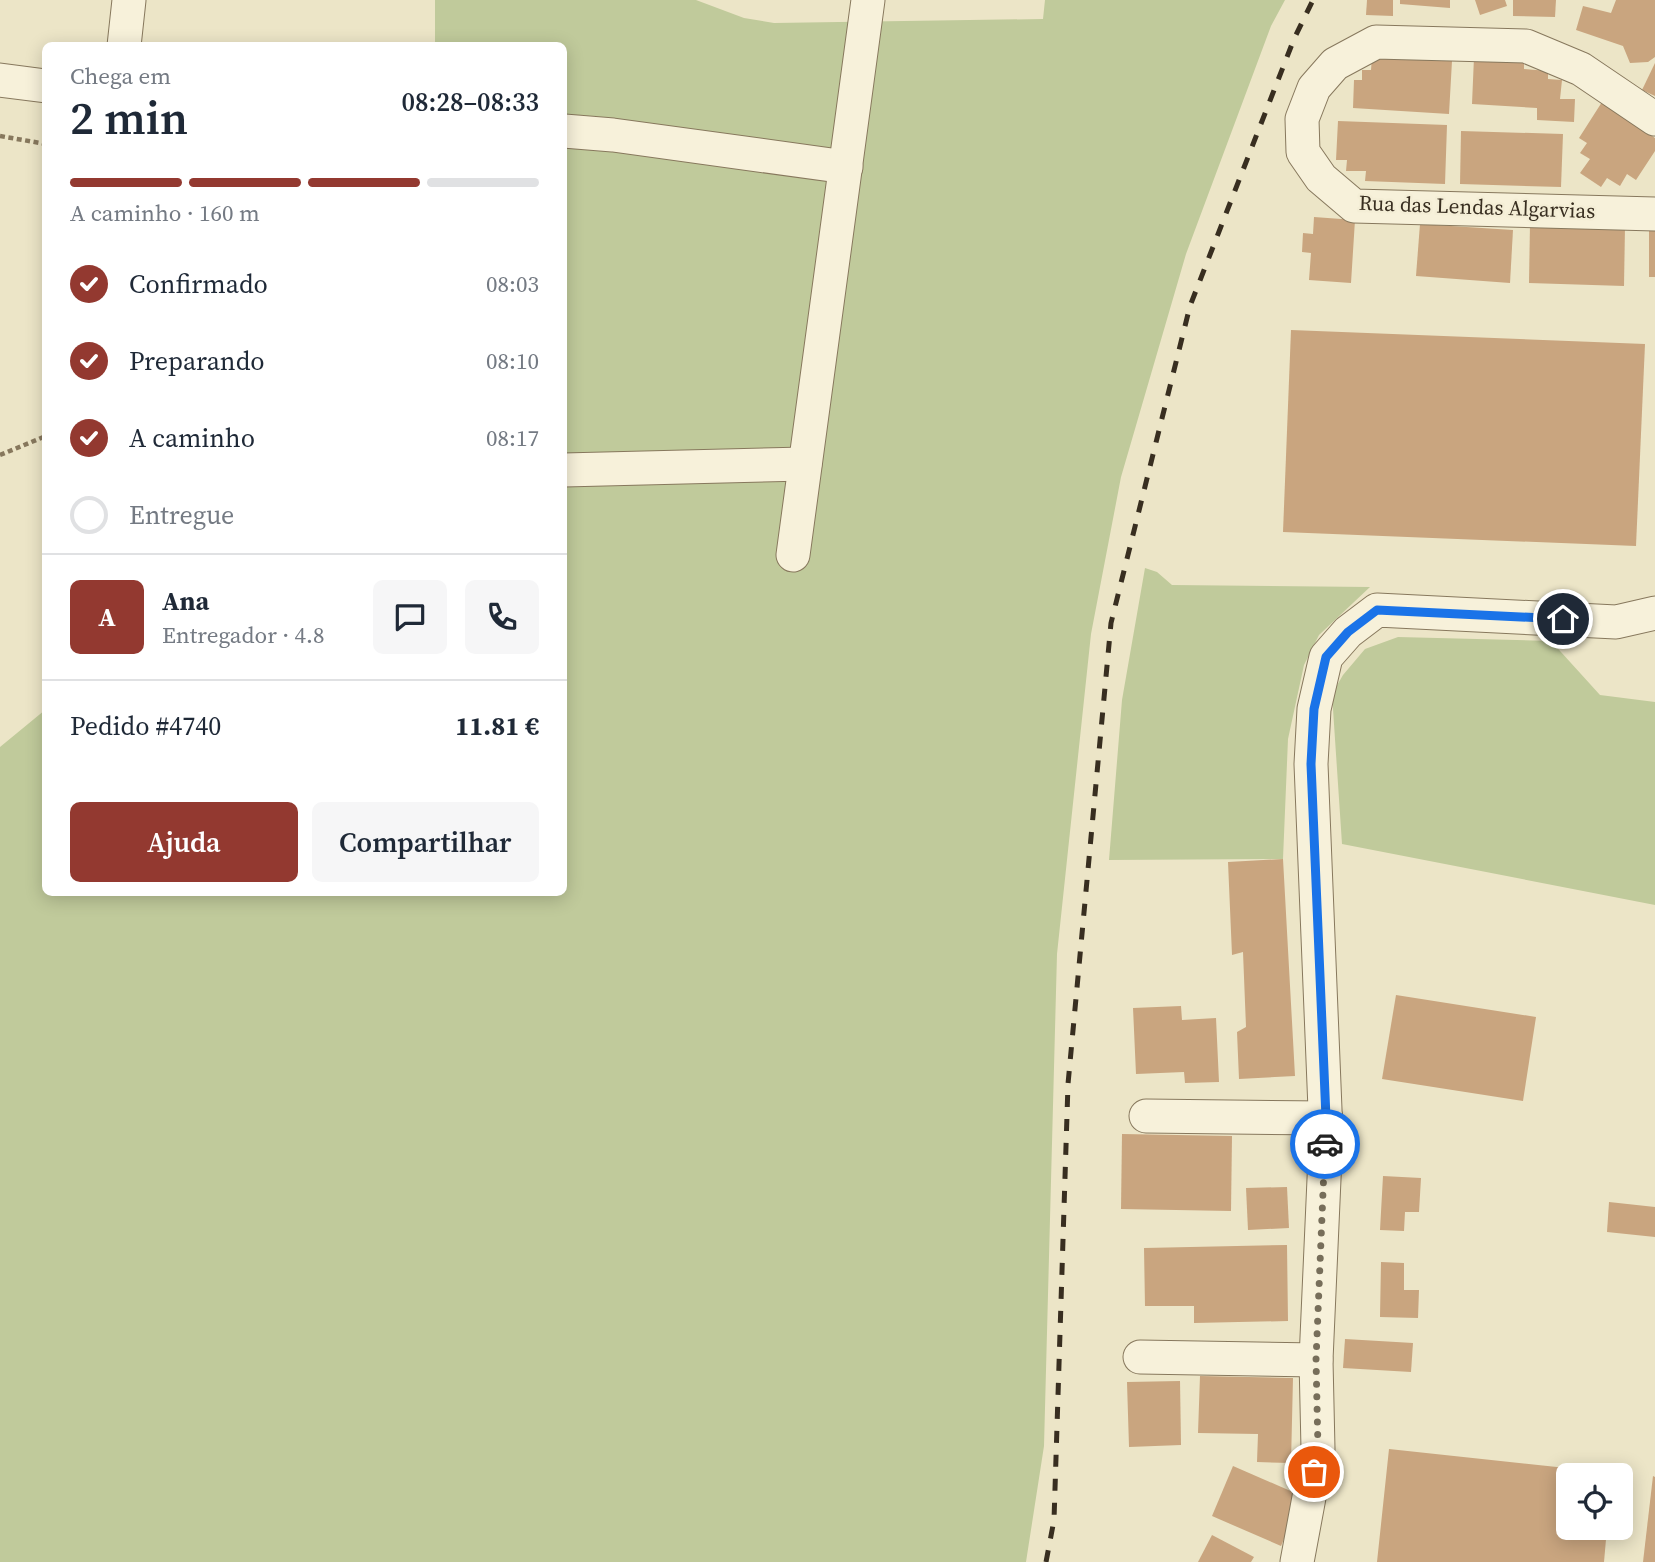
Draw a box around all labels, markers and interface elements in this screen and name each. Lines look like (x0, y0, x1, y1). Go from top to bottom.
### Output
text: Chega em (70, 60, 171, 92)
text: 08:28–08:33 (402, 84, 539, 120)
text: 2 min (70, 86, 188, 149)
street label: Rua das Lendas Algarvias (1358, 188, 1596, 225)
text: A caminho · 160 m (70, 197, 260, 229)
icon: check (70, 265, 108, 303)
text: Confirmado (129, 266, 268, 302)
text: 08:03 (486, 268, 539, 300)
icon: check (70, 342, 108, 380)
text: Preparando (129, 343, 265, 379)
text: 08:10 (486, 345, 539, 377)
icon: check (70, 419, 108, 457)
text: A caminho (129, 420, 255, 456)
text: 08:17 (486, 422, 539, 454)
text: Entregue (129, 497, 234, 533)
button: chat (373, 580, 447, 654)
button: phone (465, 580, 539, 654)
text: Ana (162, 583, 209, 619)
pin (1533, 589, 1593, 649)
text: A (98, 599, 116, 635)
icon: home (1544, 600, 1582, 638)
text: Entregador · 4.8 (162, 619, 324, 651)
text: Pedido #4740 (70, 708, 221, 744)
text: 11.81 € (455, 708, 539, 744)
button: Ajuda (70, 802, 298, 882)
button: Compartilhar (312, 802, 539, 882)
courier (1290, 1109, 1360, 1179)
icon: car (1306, 1125, 1344, 1163)
pin (1284, 1442, 1344, 1502)
icon: bag (1295, 1453, 1333, 1491)
map controls (1556, 1463, 1633, 1540)
button: locate (1556, 1463, 1633, 1540)

